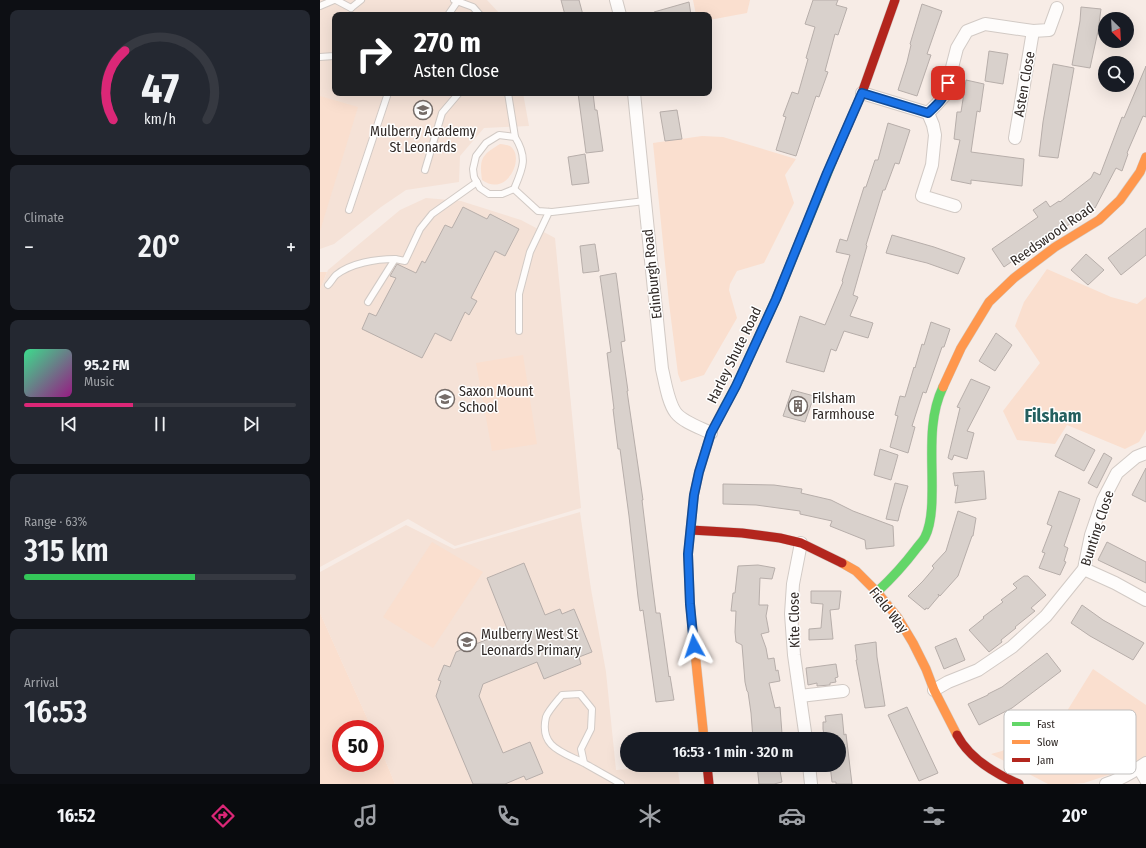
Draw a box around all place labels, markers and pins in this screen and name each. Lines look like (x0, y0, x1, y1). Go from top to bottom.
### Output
pin (931, 66, 965, 100)
school or university icon: Mulberry Academy St Leonards (412, 99, 434, 121)
place label: Mulberry Academy St Leonards (370, 123, 477, 156)
place label: Saxon Mount School (459, 383, 534, 416)
school or university icon: Saxon Mount School (434, 388, 456, 410)
place label: Filsham Farmhouse (812, 390, 875, 423)
building icon: Filsham Farmhouse (787, 395, 809, 417)
place label: Mulberry West St Leonards Primary (481, 626, 582, 659)
school or university icon: Mulberry West St Leonards Primary (456, 631, 478, 653)

